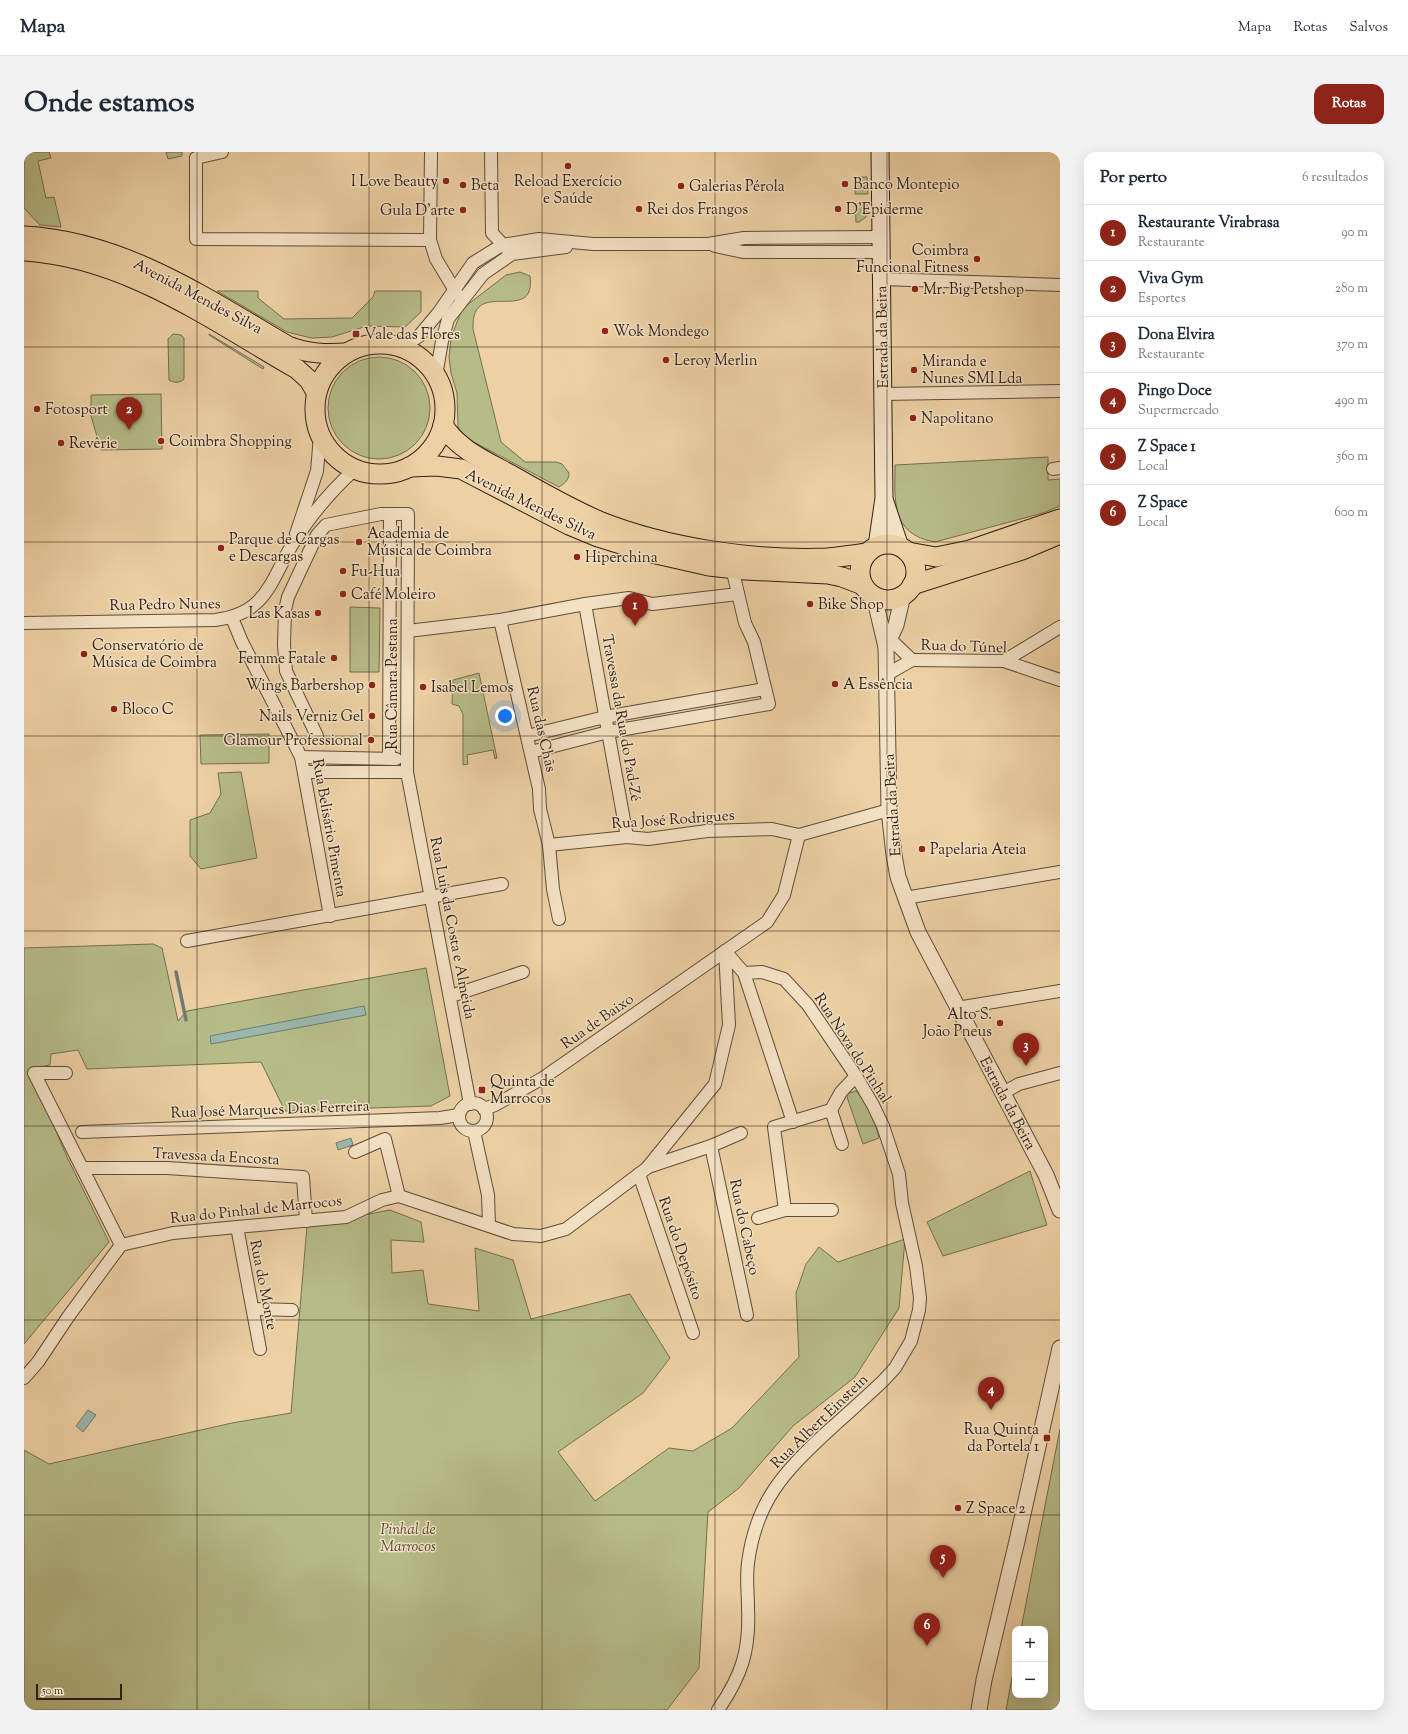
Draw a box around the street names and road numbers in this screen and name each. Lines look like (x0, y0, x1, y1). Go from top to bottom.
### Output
street label: Avenida Mendes Silva (129, 254, 265, 340)
street label: Estrada da Beira (872, 285, 895, 389)
street label: Avenida Mendes Silva (461, 465, 599, 546)
street label: Rua Pedro Nunes (109, 594, 221, 617)
street label: Rua Câmara Pestana (383, 618, 404, 750)
street label: Travessa da Rua do Pad-Zé (596, 633, 646, 803)
street label: Rua do Túnel (920, 635, 1008, 660)
street label: Rua das Chãs (520, 684, 561, 774)
street label: Estrada da Beira (879, 753, 908, 857)
street label: Rua Belisário Pimenta (306, 757, 351, 899)
street label: Rua José Rodrigues (611, 806, 735, 835)
street label: Rua Luís da Costa e Almeida (424, 835, 480, 1021)
street label: Rua de Baixo (557, 989, 638, 1055)
street label: Rua Nova do Pinhal (808, 990, 895, 1108)
street label: Estrada da Beira (973, 1053, 1040, 1154)
street label: Rua José Marques Dias Ferreira (170, 1097, 370, 1124)
street label: Travessa da Encosta (152, 1144, 280, 1171)
street label: Rua do Cabeço (723, 1177, 764, 1277)
street label: Rua do Pinhal de Marrocos (169, 1191, 343, 1230)
street label: Rua do Depósito (652, 1194, 707, 1303)
street label: Rua do Monte (243, 1238, 282, 1332)
street label: Rua Albert Einstein (767, 1370, 873, 1474)

